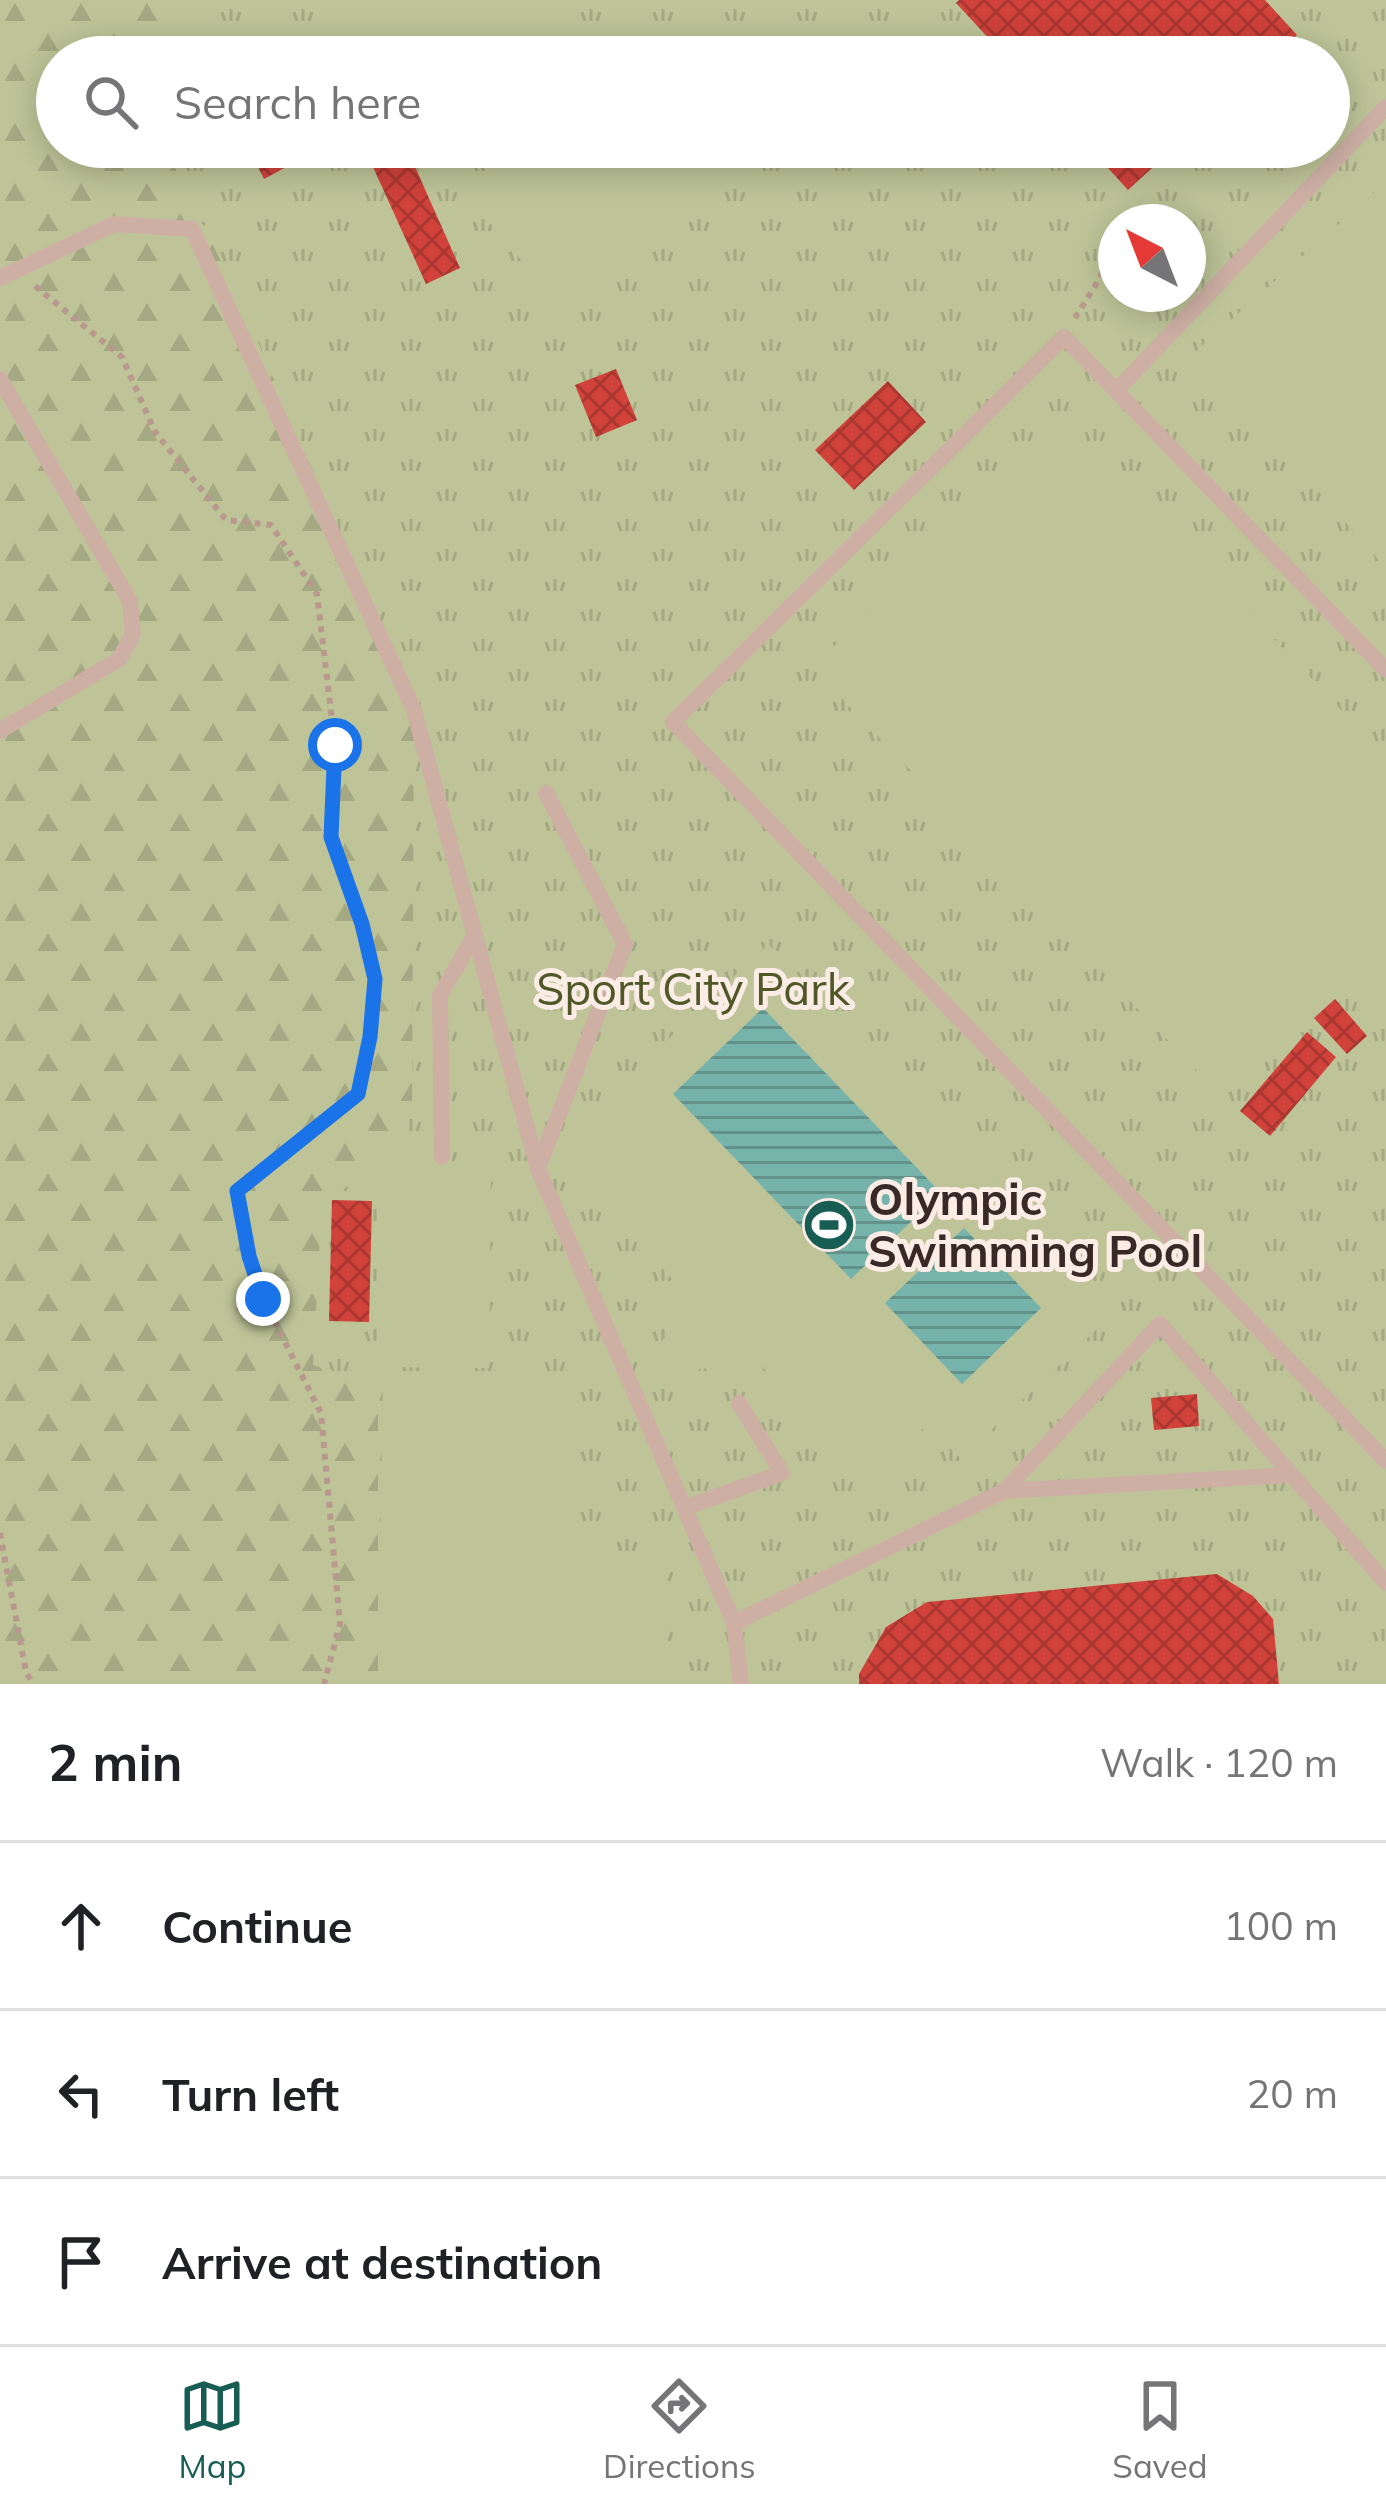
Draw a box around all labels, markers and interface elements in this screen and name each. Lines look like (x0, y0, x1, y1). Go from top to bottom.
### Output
search box (36, 36, 1350, 168)
icon: search (78, 69, 144, 135)
text: Search here (174, 74, 421, 130)
north arrow (1098, 204, 1206, 312)
route start (308, 718, 362, 772)
park label: Sport City Park (536, 960, 851, 1016)
place label: Olympic Swimming Pool (868, 1170, 1202, 1278)
sports icon: Olympic Swimming Pool (801, 1197, 857, 1253)
route end (236, 1272, 290, 1326)
text: 2 min (48, 1730, 183, 1794)
text: Walk · 120 m (1100, 1738, 1338, 1787)
icon: ahead (48, 1893, 114, 1959)
text: Continue (162, 1898, 352, 1954)
text: 100 m (1223, 1901, 1338, 1950)
icon: left (48, 2061, 114, 2127)
text: Turn left (162, 2066, 339, 2122)
text: 20 m (1247, 2069, 1338, 2118)
icon: arrive (48, 2229, 114, 2295)
text: Arrive at destination (162, 2234, 602, 2290)
tab: Map (178, 2373, 246, 2486)
tab: Directions (603, 2373, 756, 2486)
tab: Saved (1112, 2373, 1208, 2486)

